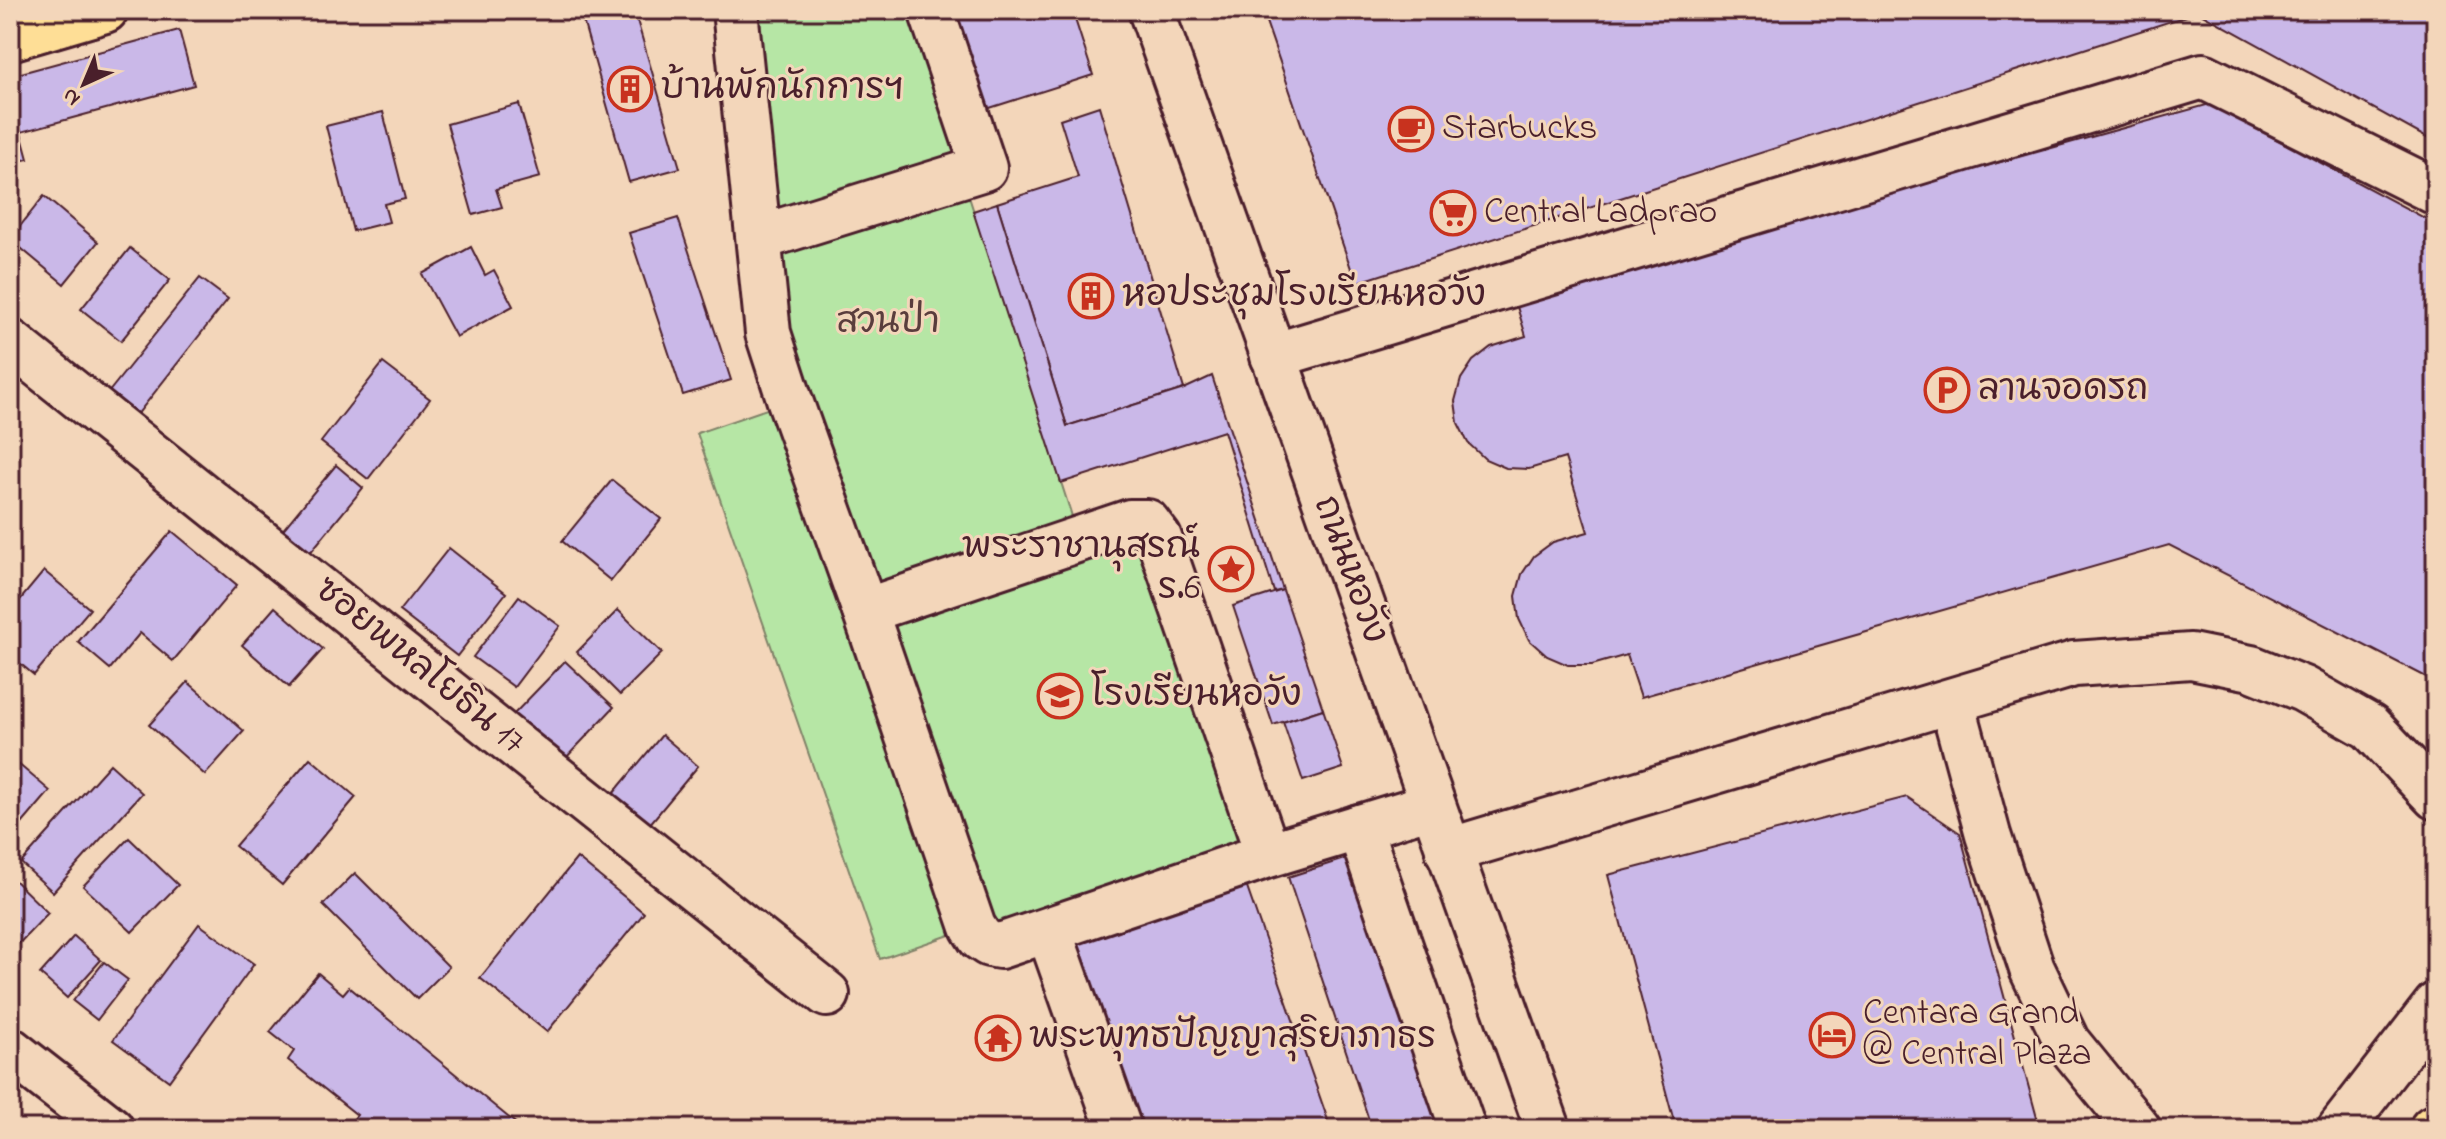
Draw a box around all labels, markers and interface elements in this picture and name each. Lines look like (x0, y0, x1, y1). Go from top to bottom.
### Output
north arrow (44, 44, 124, 124)
place label: บ้านพักนักการฯ (661, 63, 905, 116)
building icon: บ้านพักนักการฯ (606, 65, 654, 113)
text: N (56, 80, 89, 113)
place label: Starbucks (1442, 103, 1597, 156)
cafe icon: Starbucks (1387, 105, 1435, 153)
place label: Central Ladprao (1484, 187, 1717, 240)
supermarket icon: Central Ladprao (1429, 189, 1477, 237)
place label: หอประชุมโรงเรียนหอวัง (1122, 269, 1486, 323)
building icon: หอประชุมโรงเรียนหอวัง (1067, 272, 1115, 320)
park label: สวนป่า (836, 297, 940, 350)
place label: ลานจอดรถ (1978, 364, 2148, 417)
parking icon: ลานจอดรถ (1923, 366, 1971, 414)
street label: ถนนหอวัง (1298, 489, 1400, 651)
place label: พระราชานุสรณ์ ร.6 (962, 522, 1200, 616)
place icon: พระราชานุสรณ์ ร.6 (1207, 545, 1255, 593)
street label: ซอยพหลโยธิน 17 (302, 564, 537, 769)
place label: โรงเรียนหอวัง (1091, 669, 1302, 723)
school or university icon: โรงเรียนหอวัง (1036, 672, 1084, 720)
place label: Centara Grand @ Central Plaza (1863, 988, 2091, 1082)
hotel icon: Centara Grand @ Central Plaza (1808, 1011, 1856, 1059)
place label: พระพุทธปัญญาสุริยาภาธร (1029, 1012, 1436, 1065)
temple icon: พระพุทธปัญญาสุริยาภาธร (974, 1014, 1022, 1062)

